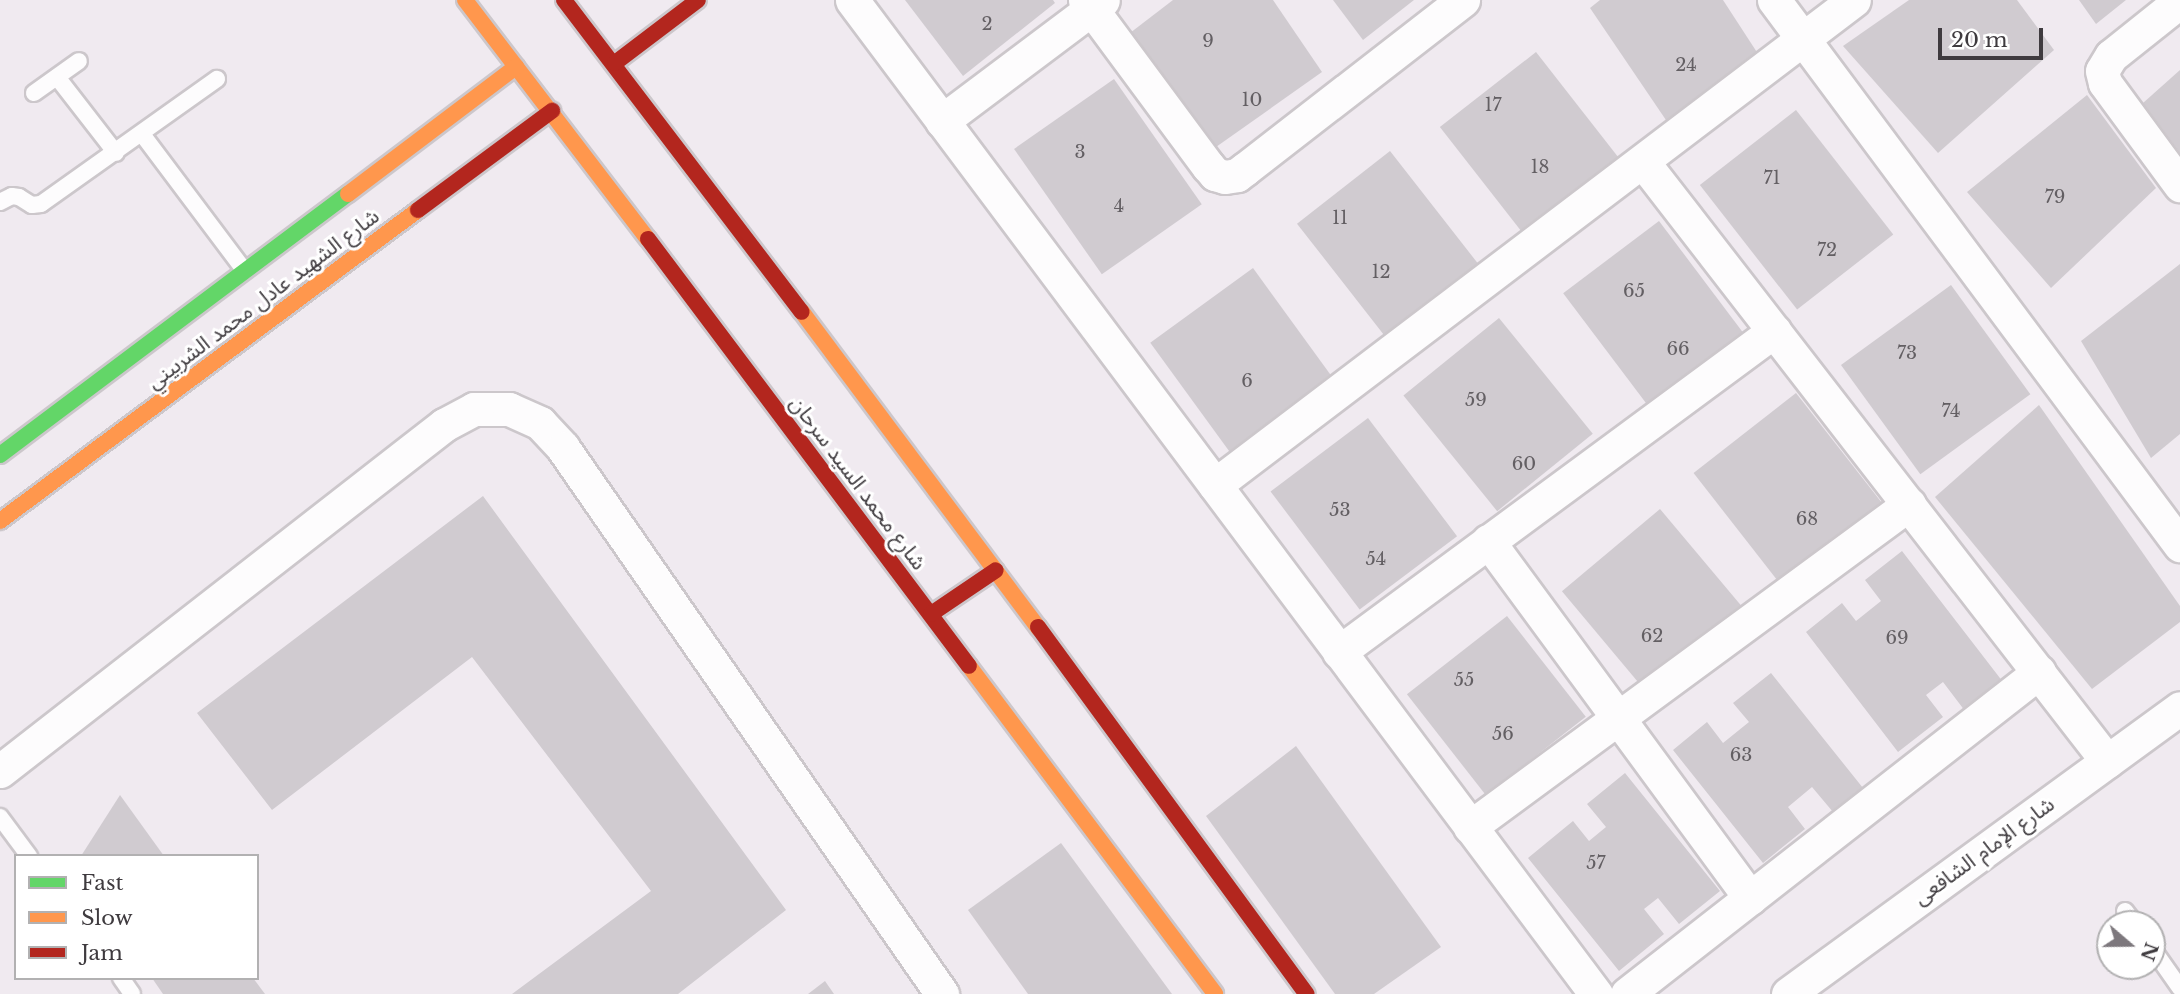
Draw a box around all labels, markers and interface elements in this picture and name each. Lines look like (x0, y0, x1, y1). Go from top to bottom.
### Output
house number: 2 (981, 13, 993, 35)
scale bar (1942, 14, 2047, 58)
text: 20 m (1951, 27, 2008, 53)
house number: 9 (1202, 30, 1214, 52)
house number: 24 (1675, 54, 1697, 76)
house number: 10 (1242, 89, 1262, 111)
house number: 17 (1484, 94, 1502, 116)
house number: 3 (1074, 141, 1086, 163)
house number: 18 (1531, 156, 1549, 178)
house number: 71 (1763, 167, 1781, 189)
house number: 79 (2045, 186, 2065, 208)
house number: 4 (1114, 195, 1124, 217)
street label: شارع الشهيد عادل محمد الشربيني (142, 203, 384, 395)
house number: 11 (1332, 207, 1348, 229)
house number: 72 (1817, 239, 1837, 261)
house number: 12 (1371, 261, 1391, 283)
house number: 65 (1623, 280, 1645, 302)
house number: 66 (1666, 338, 1690, 360)
house number: 73 (1897, 342, 1917, 364)
house number: 6 (1241, 370, 1253, 392)
house number: 59 (1465, 389, 1487, 411)
street label: شارع محمد السيد سرحان (784, 391, 932, 575)
house number: 74 (1941, 400, 1961, 422)
house number: 60 (1512, 453, 1536, 475)
house number: 53 (1329, 499, 1351, 521)
house number: 68 (1796, 508, 1818, 530)
house number: 54 (1366, 548, 1386, 570)
house number: 62 (1641, 625, 1663, 647)
house number: 69 (1885, 627, 1909, 649)
house number: 55 (1454, 669, 1474, 691)
house number: 56 (1492, 723, 1514, 745)
house number: 63 (1730, 744, 1752, 766)
street label: شارع الإمام الشافعى (1909, 792, 2059, 910)
house number: 57 (1586, 852, 1606, 874)
legend (14, 854, 259, 980)
text: Fast (81, 870, 123, 896)
text: Slow (81, 905, 133, 931)
north arrow (2096, 910, 2166, 980)
text: N (2135, 939, 2163, 964)
text: Jam (81, 940, 123, 966)

